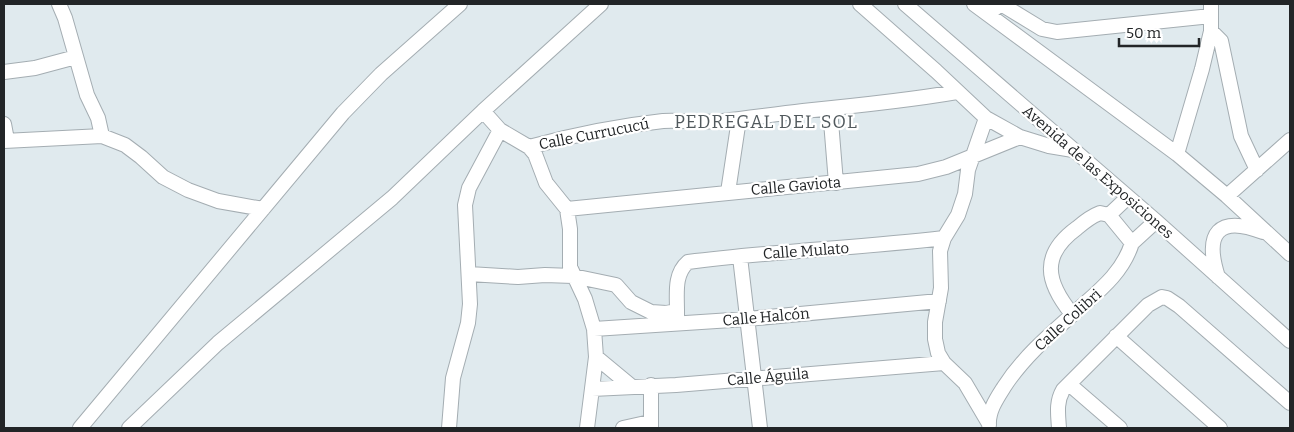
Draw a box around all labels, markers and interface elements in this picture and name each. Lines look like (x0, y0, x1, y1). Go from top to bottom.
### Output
scale bar (1119, 15, 1199, 47)
text: 50 m (1126, 24, 1162, 42)
street label: Avenida de las Exposiciones (1019, 102, 1177, 242)
district label: PEDREGAL DEL SOL (674, 111, 858, 133)
street label: Calle Currucucú (537, 115, 651, 153)
street label: Calle Gaviota (750, 173, 842, 199)
street label: Calle Mulato (762, 239, 850, 263)
street label: Calle Colibri (1031, 285, 1106, 355)
street label: Calle Halcón (722, 304, 811, 330)
street label: Calle Águila (726, 364, 810, 390)

